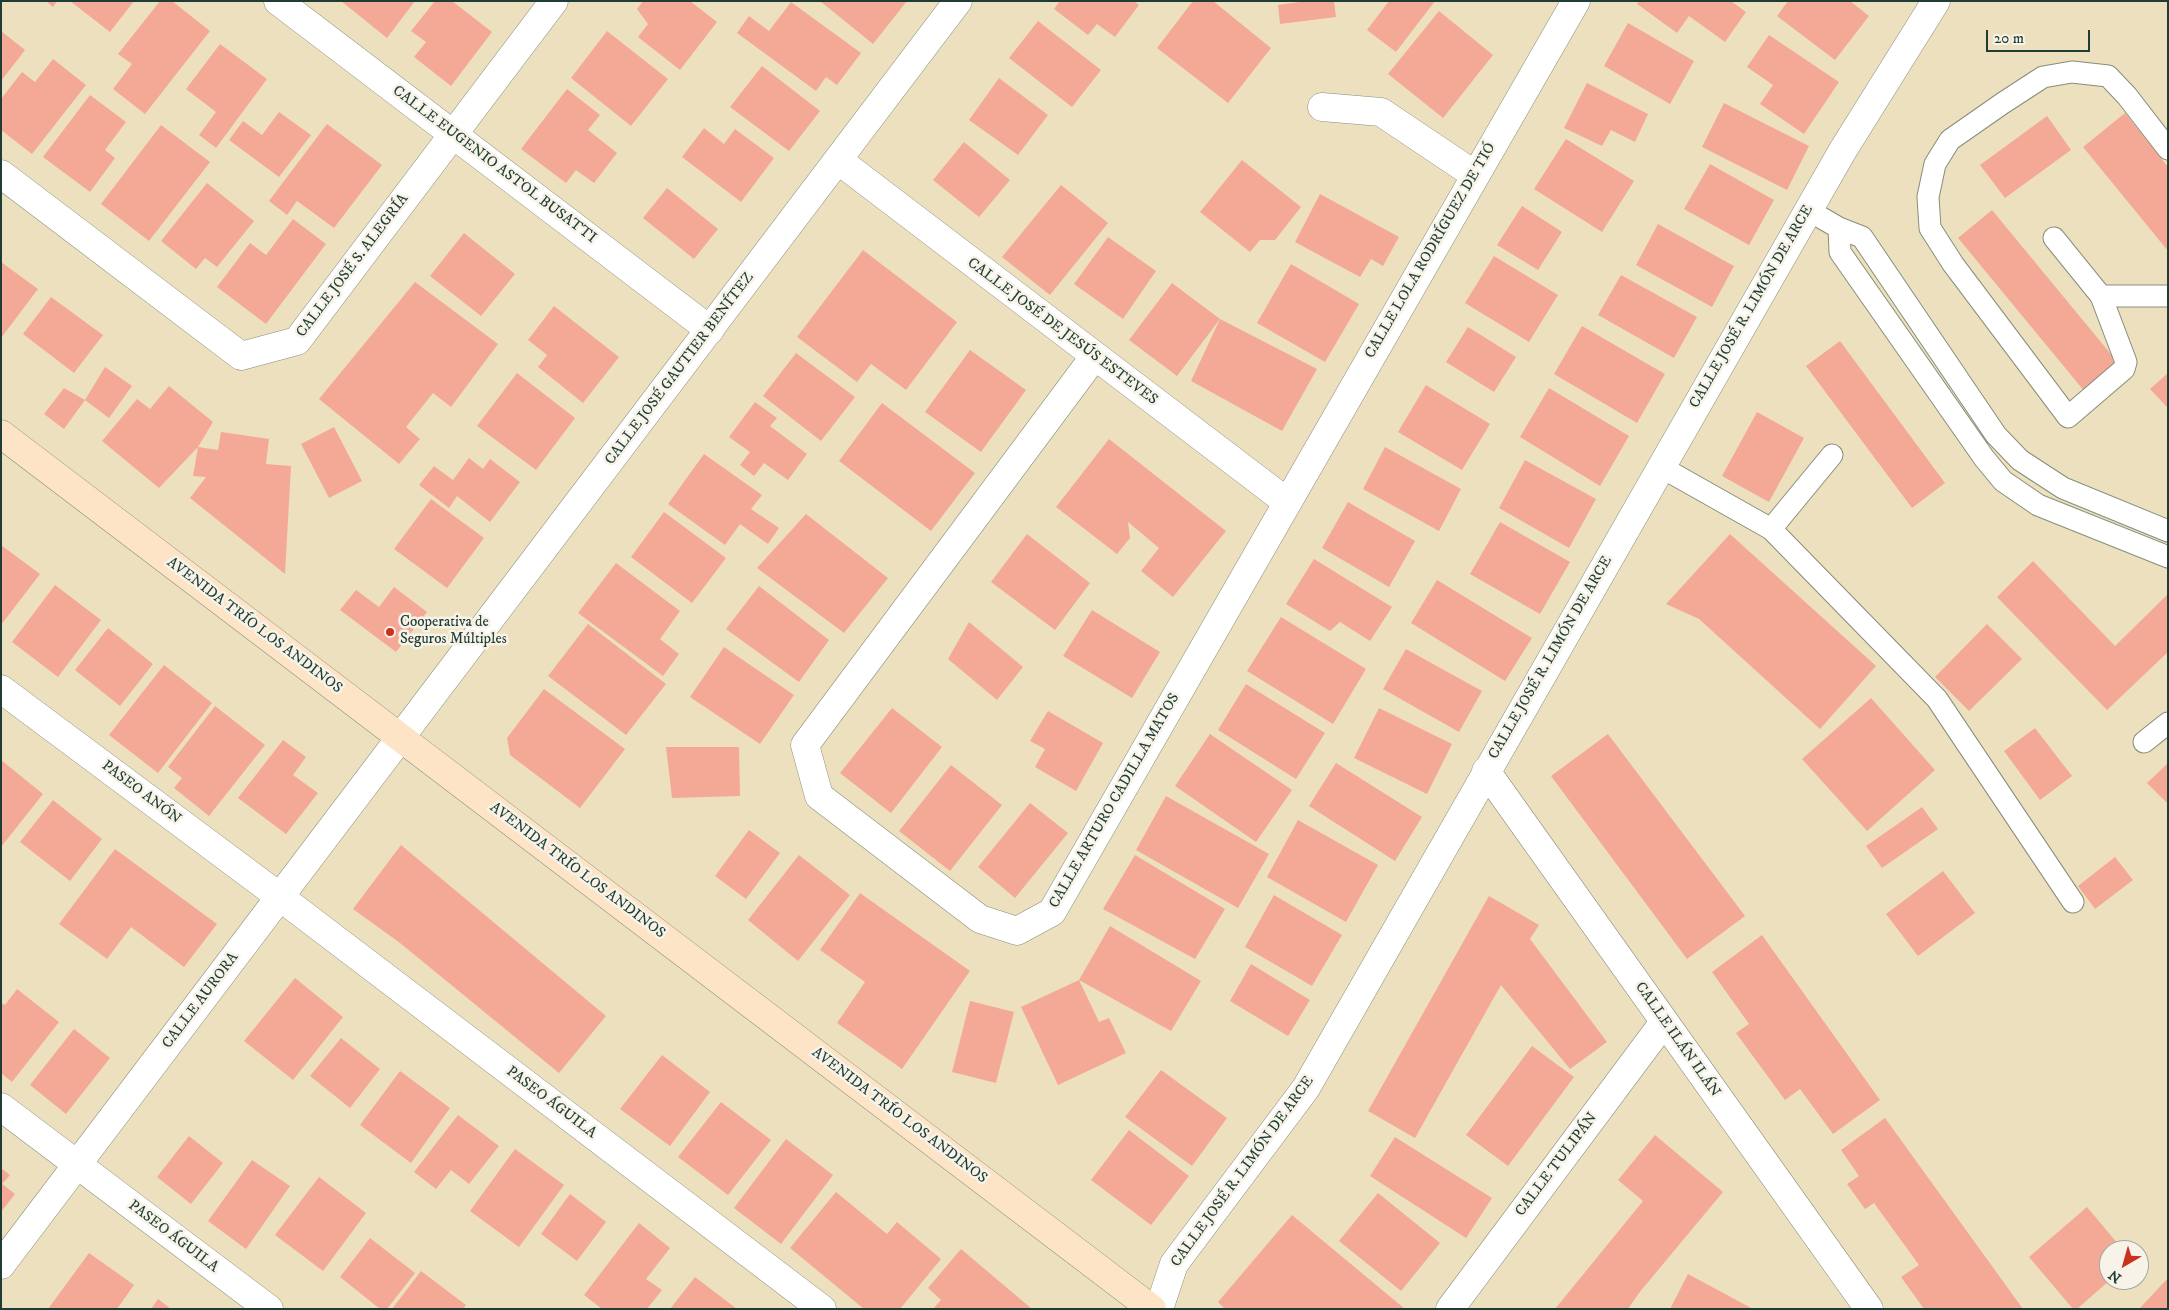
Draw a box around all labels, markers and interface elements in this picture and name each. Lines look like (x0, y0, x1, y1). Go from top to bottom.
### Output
scale bar (1989, 20, 2093, 52)
text: 20 m (1994, 29, 2024, 48)
street label: CALLE EUGENIO ASTOL BUSATTI (388, 82, 600, 248)
street label: CALLE LOLA RODRÍGUEZ DE TIÓ (1362, 140, 1500, 362)
street label: CALLE JOSÉ S. ALEGRÍA (293, 191, 413, 341)
street label: CALLE JOSÉ R. LIMÓN DE ARCE (1686, 202, 1818, 412)
street label: CALLE JOSÉ DE JESÚS ESTEVES (963, 255, 1161, 409)
street label: CALLE JOSÉ GAUTIER BENÍTEZ (602, 269, 758, 469)
street label: CALLE JOSÉ R. LIMÓN DE ARCE (1485, 553, 1617, 763)
street label: AVENIDA TRÍO LOS ANDINOS (163, 554, 345, 698)
place label: Cooperativa de Seguros Múltiples (400, 614, 507, 649)
marker: Cooperativa de Seguros Múltiples (384, 626, 396, 638)
street label: CALLE ARTURO CADILLA MATOS (1046, 690, 1184, 912)
street label: PASEO ANÓN (98, 757, 184, 829)
street label: AVENIDA TRÍO LOS ANDINOS (486, 799, 668, 943)
street label: CALLE AURORA (159, 949, 243, 1053)
street label: CALLE ILÁN ILÁN (1631, 979, 1723, 1101)
street label: AVENIDA TRÍO LOS ANDINOS (808, 1044, 990, 1188)
street label: PASEO ÁGUILA (502, 1063, 600, 1143)
street label: CALLE JOSÉ R. LIMÓN DE ARCE (1168, 1073, 1318, 1271)
street label: CALLE TULIPÁN (1512, 1110, 1602, 1220)
street label: PASEO ÁGUILA (124, 1197, 222, 1277)
north arrow (2099, 1240, 2149, 1290)
text: N (2105, 1265, 2125, 1287)

